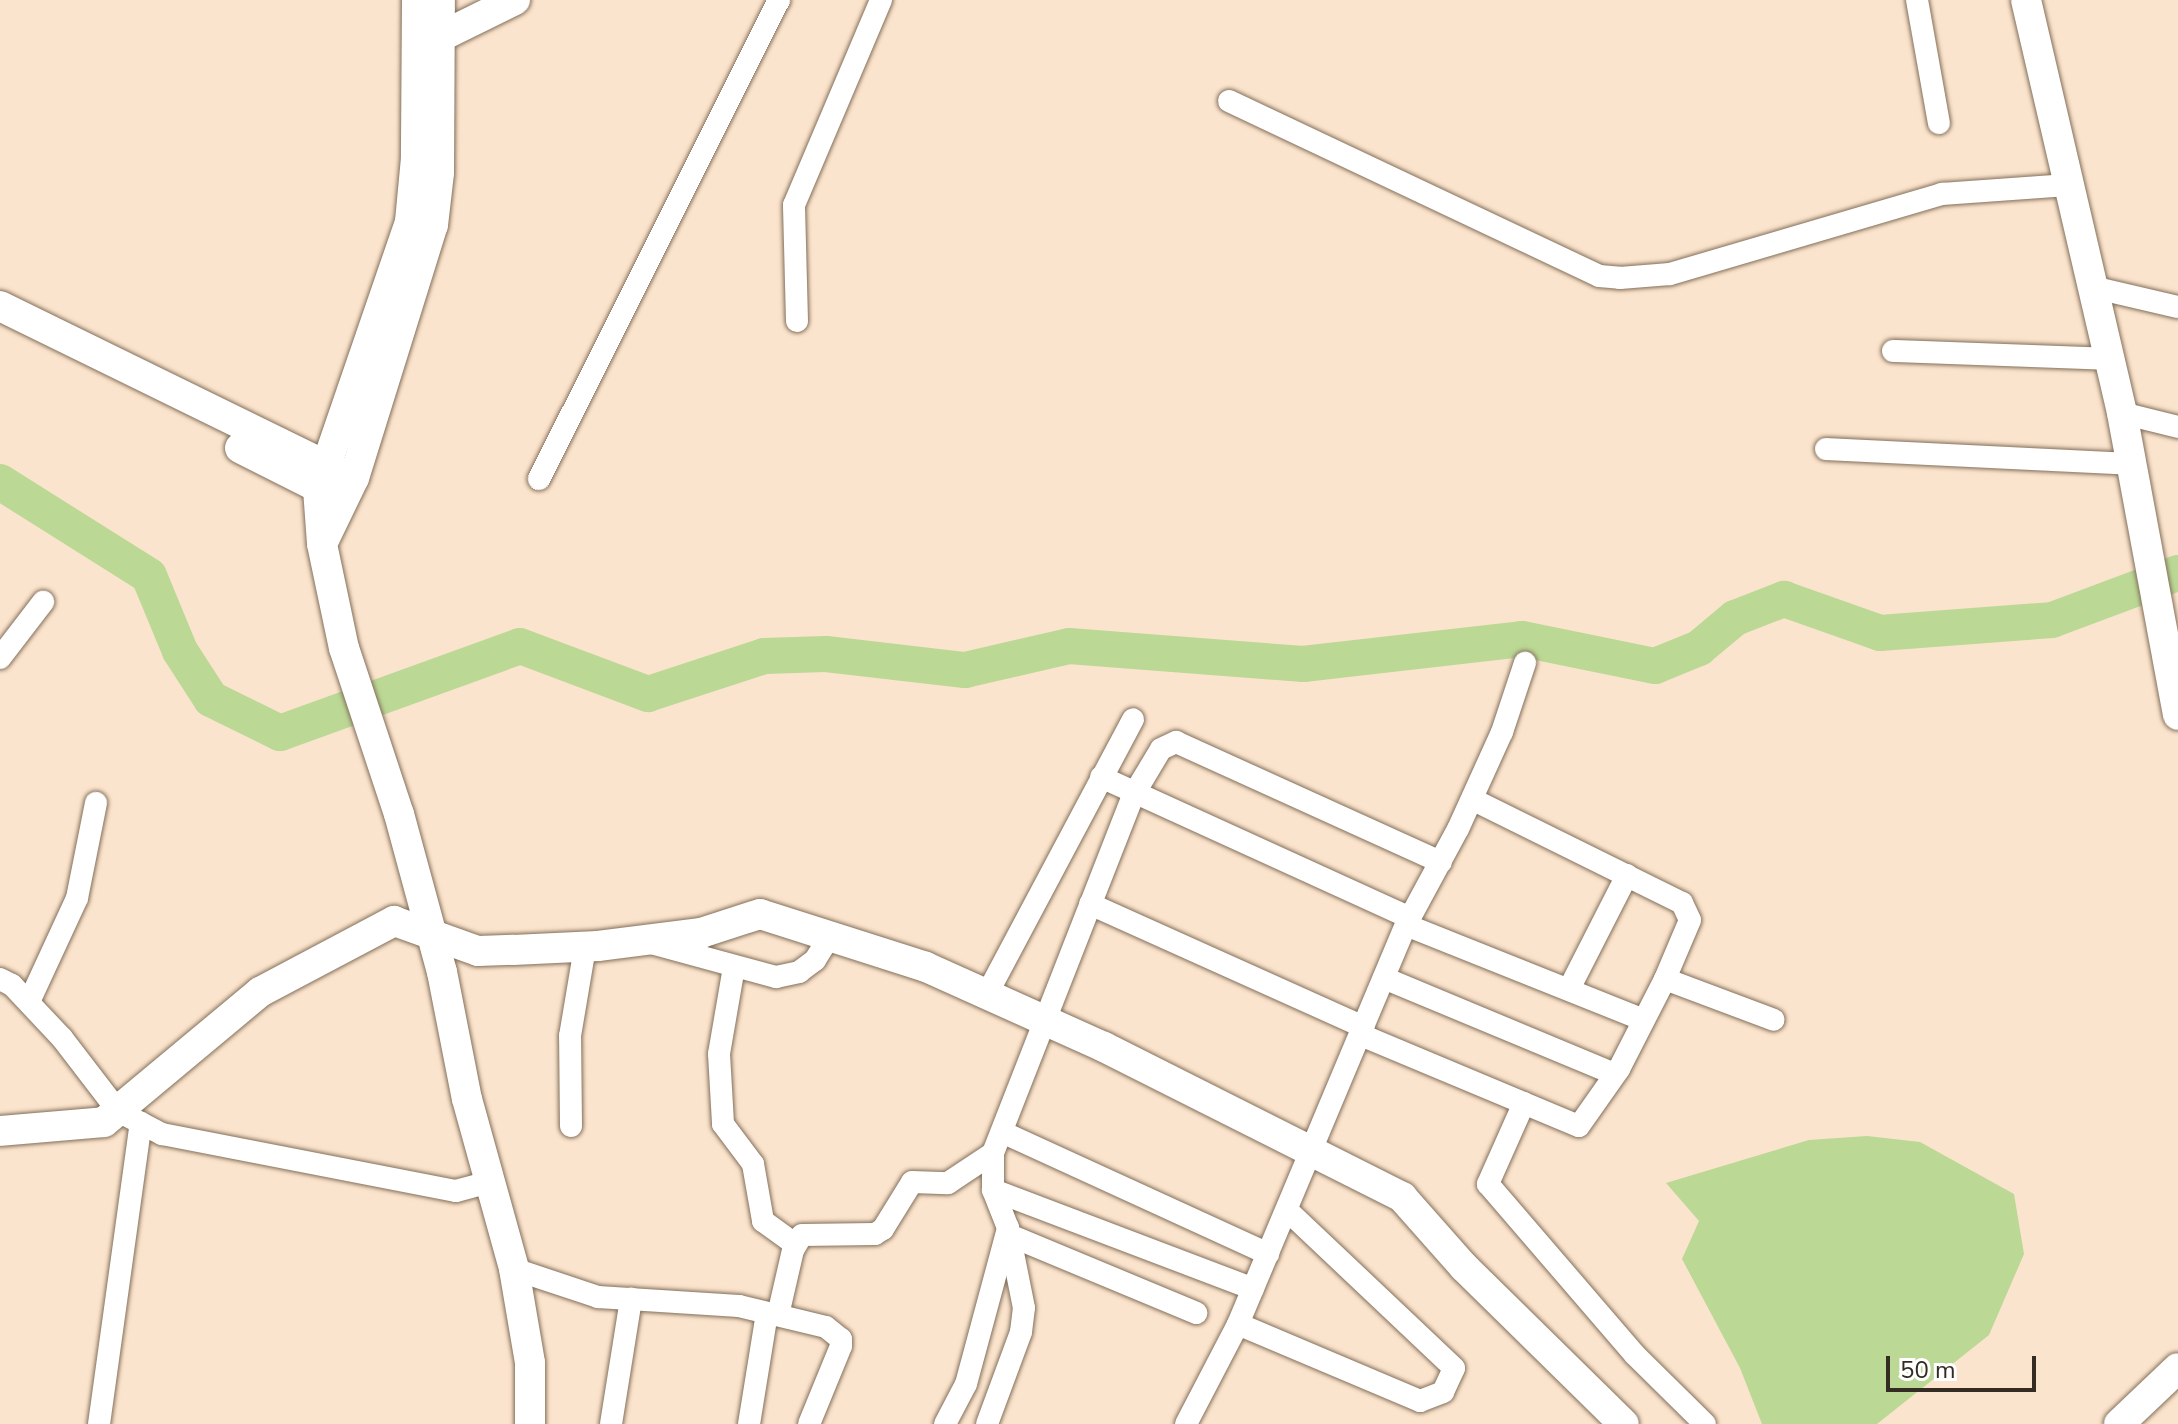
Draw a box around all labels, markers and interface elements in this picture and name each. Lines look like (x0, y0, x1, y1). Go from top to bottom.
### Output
scale bar (1890, 1340, 2040, 1390)
text: 50 m (1900, 1354, 1956, 1386)

